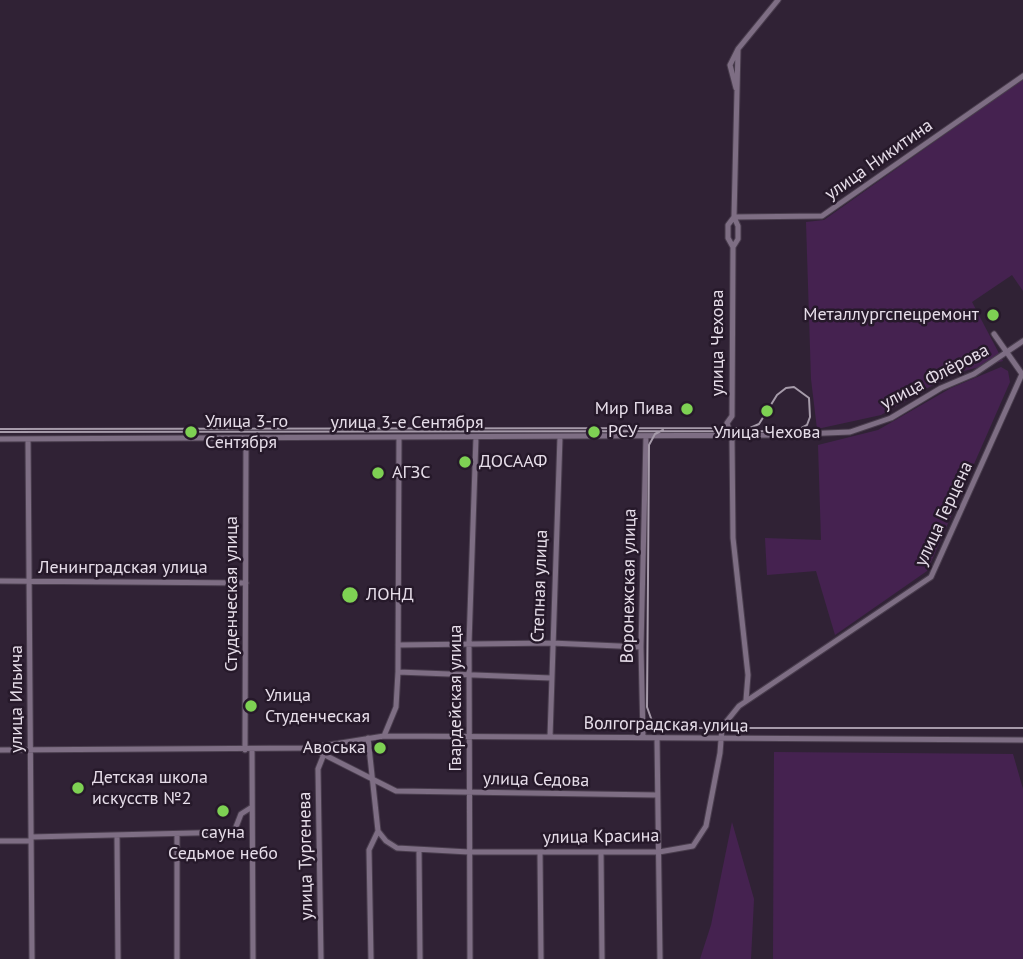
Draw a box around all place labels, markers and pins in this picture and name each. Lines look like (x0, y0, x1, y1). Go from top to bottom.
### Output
place label: Металлургспецремонт (803, 304, 979, 326)
marker: Металлургспецремонт (985, 307, 1001, 323)
place label: Мир Пива (595, 398, 673, 420)
marker: Мир Пива (679, 401, 695, 417)
marker: Улица Чехова (759, 403, 775, 419)
place label: Улица 3-го Сентября (205, 411, 288, 453)
place label: РСУ (608, 421, 638, 443)
place label: Улица Чехова (714, 422, 820, 444)
marker: Улица 3-го Сентября (183, 424, 199, 440)
marker: РСУ (586, 424, 602, 440)
place label: ДОСААФ (479, 451, 547, 473)
marker: ДОСААФ (457, 454, 473, 470)
place label: АГЗС (392, 462, 431, 484)
marker: АГЗС (370, 465, 386, 481)
place label: ЛОНД (366, 584, 414, 606)
marker: ЛОНД (340, 585, 360, 605)
place label: Улица Студенческая (265, 685, 370, 728)
marker: Улица Студенческая (243, 698, 259, 714)
place label: Авоська (303, 737, 366, 759)
marker: Авоська (372, 740, 388, 756)
place label: Детская школа искусств №2 (92, 767, 208, 810)
marker: Детская школа искусств №2 (70, 780, 86, 796)
marker: сауна Седьмое небо (215, 803, 231, 819)
place label: сауна Седьмое небо (168, 822, 278, 864)

